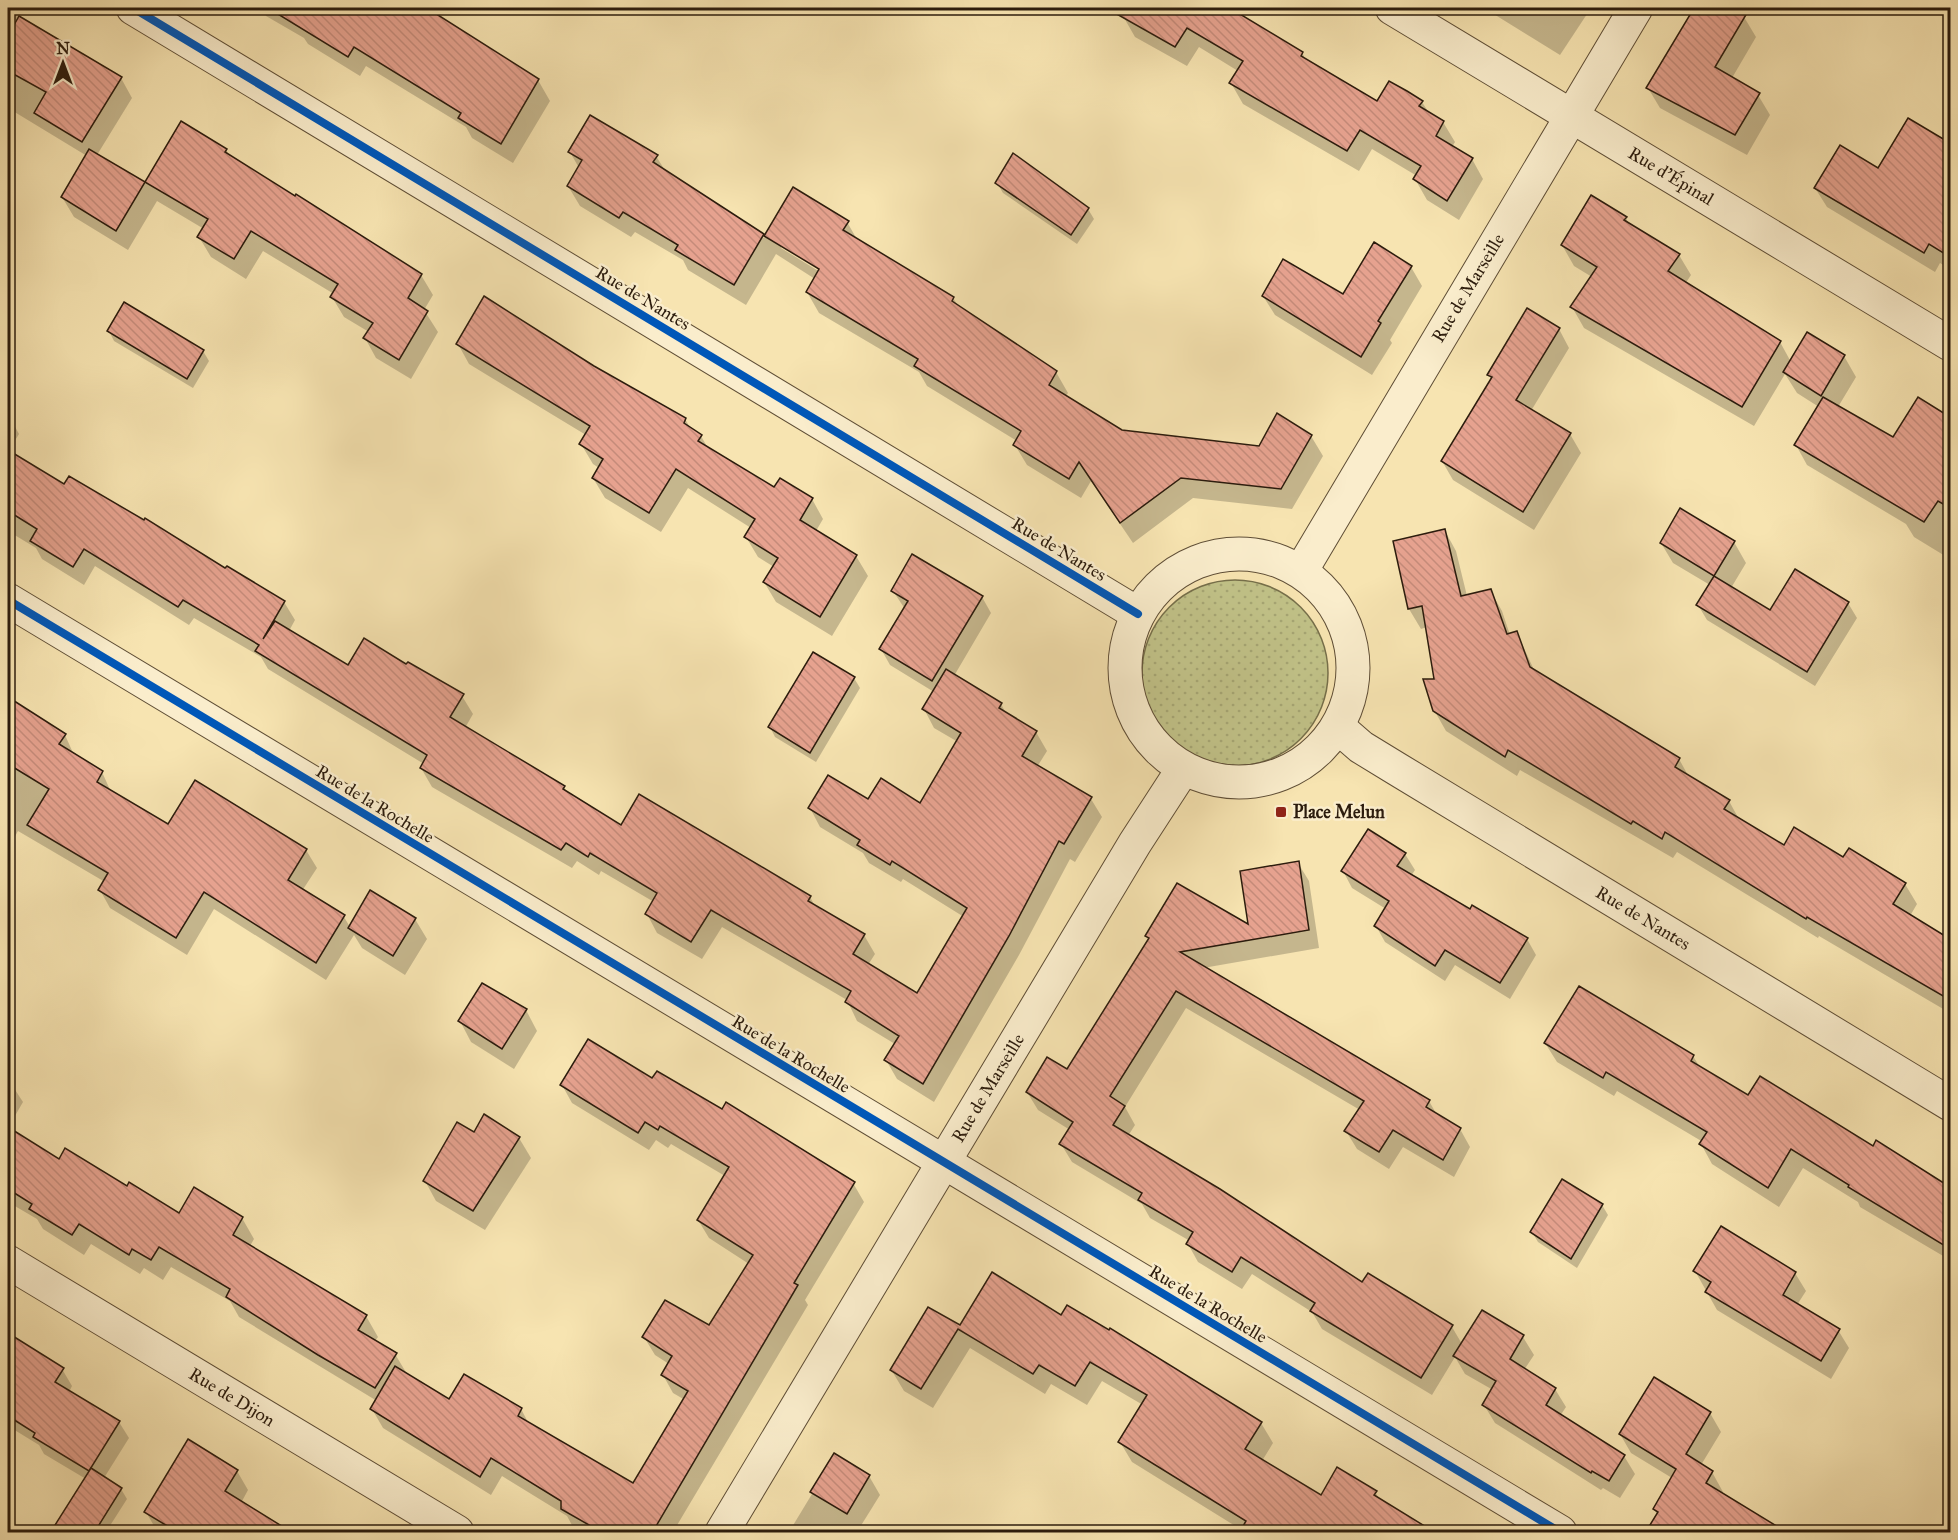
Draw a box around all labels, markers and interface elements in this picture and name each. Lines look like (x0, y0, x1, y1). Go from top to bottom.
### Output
north arrow (33, 33, 93, 93)
text: N (56, 39, 70, 58)
street label: Rue d'Épinal (1624, 140, 1719, 210)
street label: Rue de Marseille (1427, 230, 1509, 346)
street label: Rue de Nantes (592, 261, 694, 335)
street label: Rue de Nantes (1008, 512, 1110, 586)
street label: Rue de la Rochelle (312, 760, 438, 848)
place label: Place Melun (1293, 801, 1385, 823)
marker: Place Melun (1274, 805, 1288, 819)
street label: Rue de Nantes (1592, 881, 1694, 955)
street label: Rue de la Rochelle (728, 1010, 854, 1098)
street label: Rue de Marseille (947, 1030, 1029, 1146)
street label: Rue de la Rochelle (1145, 1260, 1271, 1348)
street label: Rue de Dijon (185, 1363, 279, 1431)

